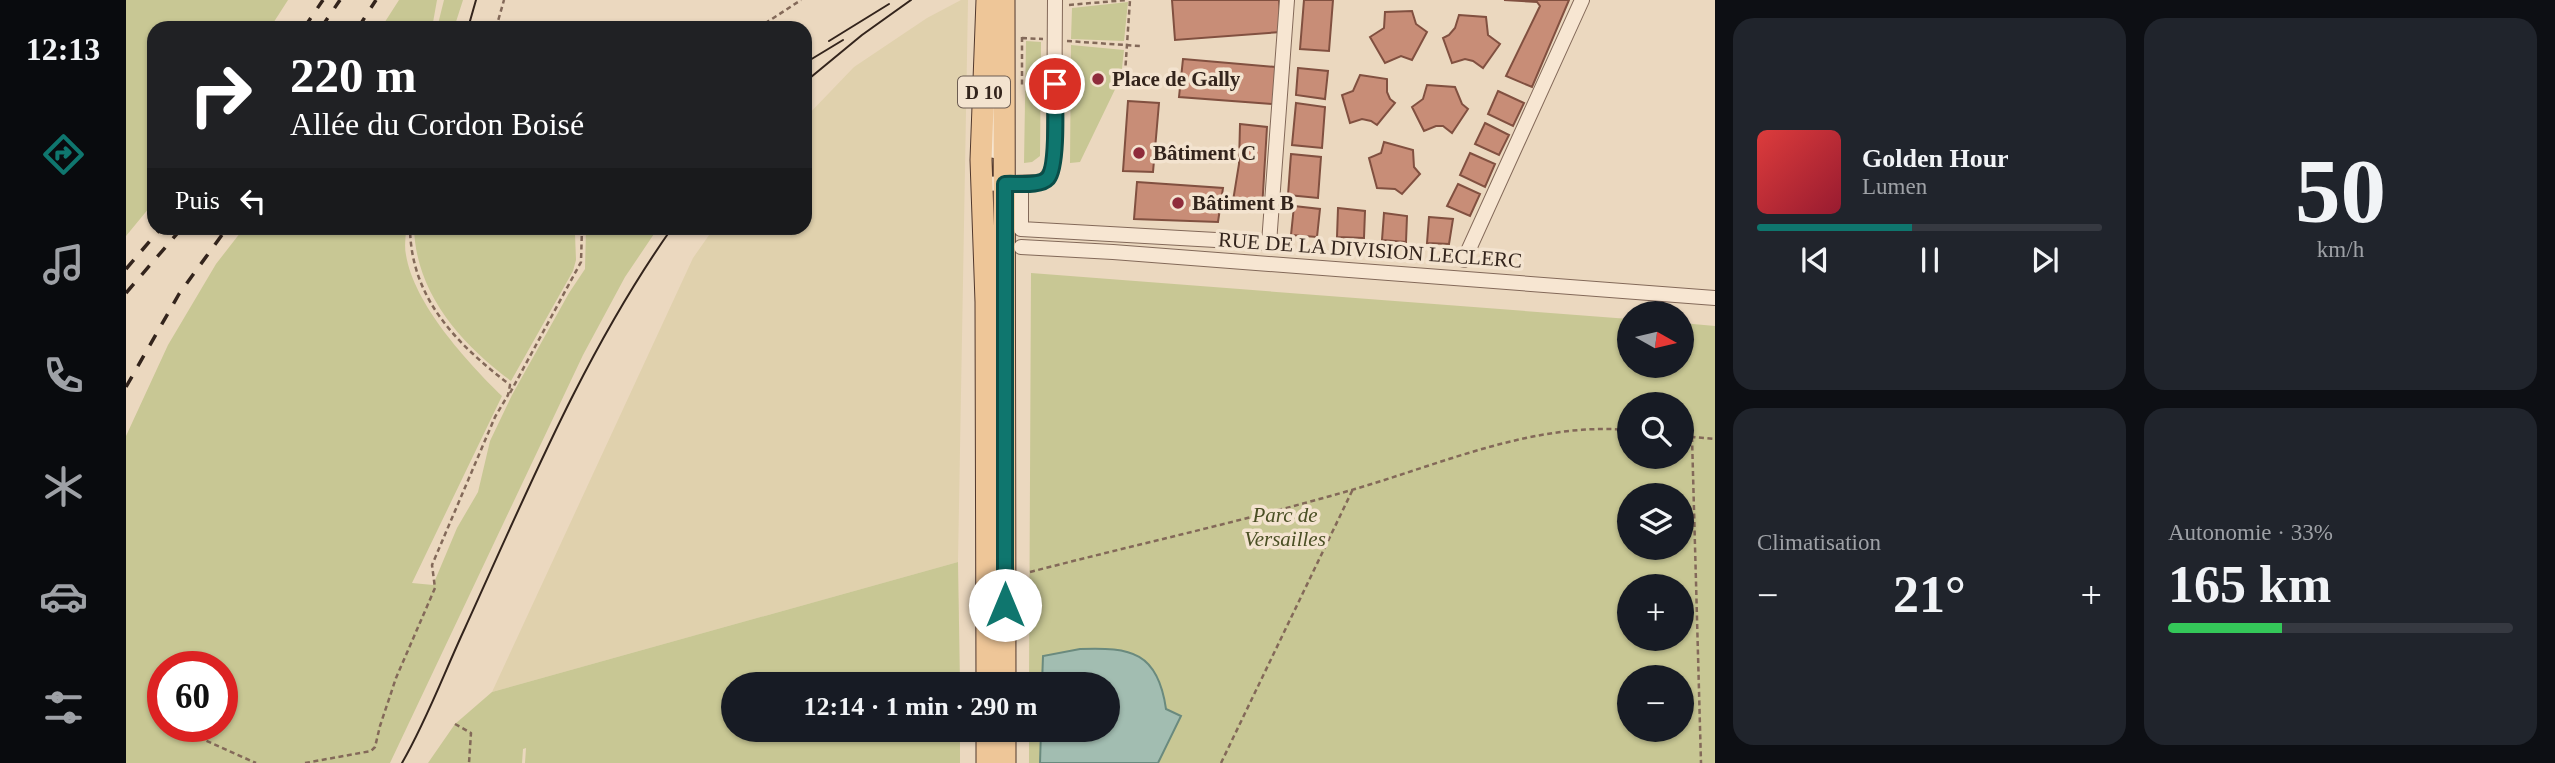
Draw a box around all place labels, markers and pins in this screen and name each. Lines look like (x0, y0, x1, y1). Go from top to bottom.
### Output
pin (1025, 54, 1085, 114)
place label: Place de Gally (1112, 67, 1241, 91)
marker: Place de Gally (1090, 71, 1106, 87)
place label: Bâtiment C (1153, 141, 1256, 165)
marker: Bâtiment C (1131, 145, 1147, 161)
place label: Bâtiment B (1192, 191, 1294, 215)
marker: Bâtiment B (1170, 195, 1186, 211)

